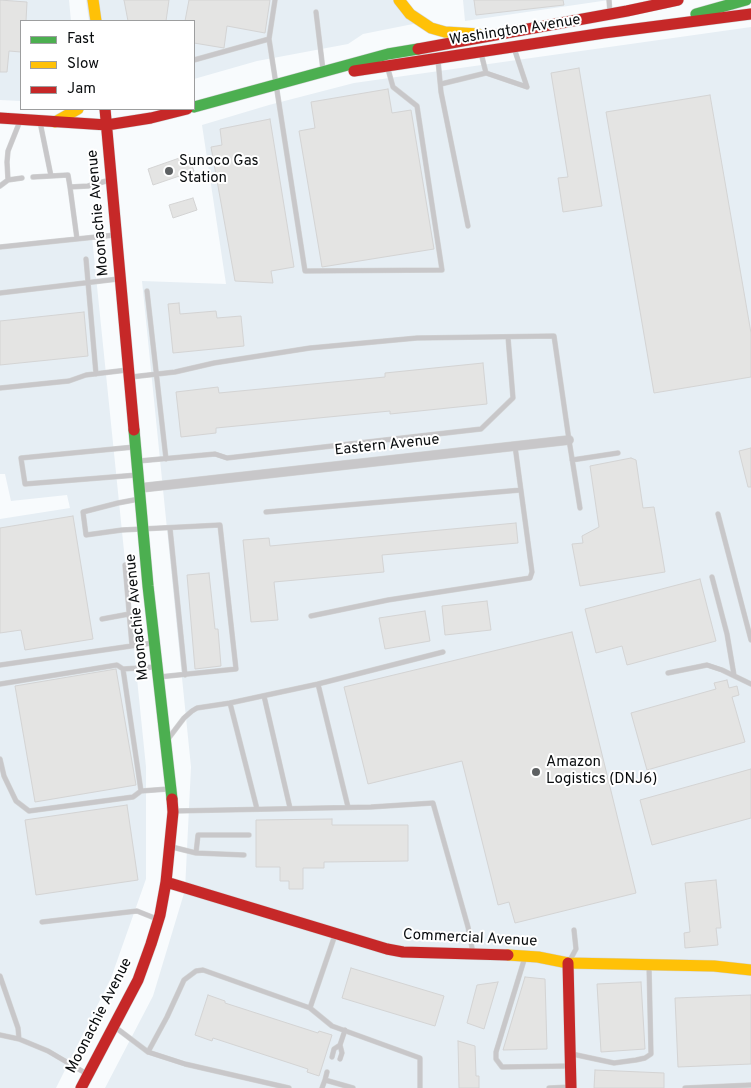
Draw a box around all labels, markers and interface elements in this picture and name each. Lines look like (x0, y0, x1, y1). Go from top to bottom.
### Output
street label: Washington Avenue (448, 12, 582, 50)
legend (20, 20, 195, 110)
text: Fast (67, 30, 95, 49)
text: Slow (67, 55, 99, 74)
text: Jam (67, 80, 96, 99)
street label: Moonachie Avenue (84, 149, 114, 277)
place label: Sunoco Gas Station (179, 153, 259, 188)
marker: Sunoco Gas Station (163, 165, 175, 177)
street label: Eastern Avenue (334, 432, 440, 460)
street label: Moonachie Avenue (122, 553, 154, 681)
place label: Amazon Logistics (DNJ6) (546, 754, 657, 789)
marker: Amazon Logistics (DNJ6) (530, 766, 542, 778)
street label: Commercial Avenue (402, 926, 538, 952)
street label: Moonachie Avenue (63, 955, 137, 1077)

